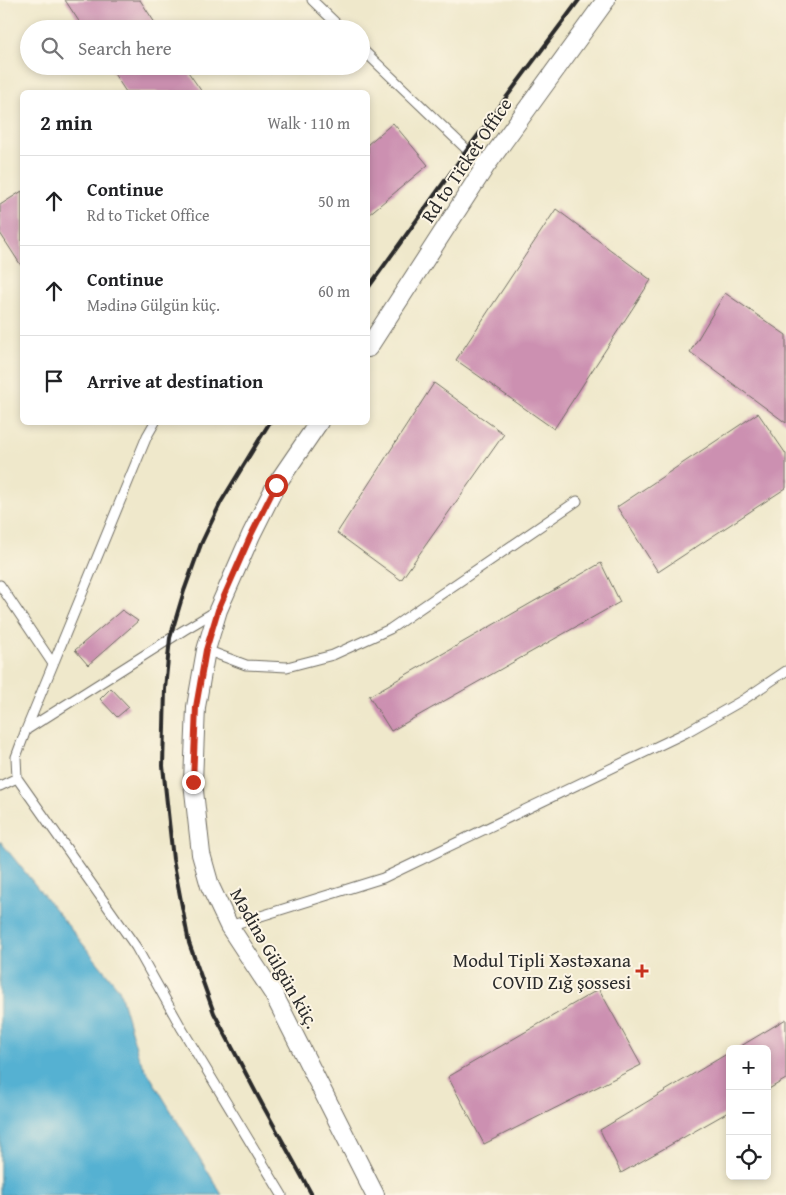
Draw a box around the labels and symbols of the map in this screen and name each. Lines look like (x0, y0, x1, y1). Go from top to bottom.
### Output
street label: Rd to Ticket Office (414, 92, 518, 228)
route start (265, 474, 288, 497)
route end (182, 771, 205, 794)
street label: Mədinə Gülgün küç. (223, 883, 327, 1033)
place label: Modul Tipli Xəstəxana COVID Zığ şossesi (453, 946, 631, 996)
marker: Modul Tipli Xəstəxana COVID Zığ şossesi (635, 964, 649, 978)

